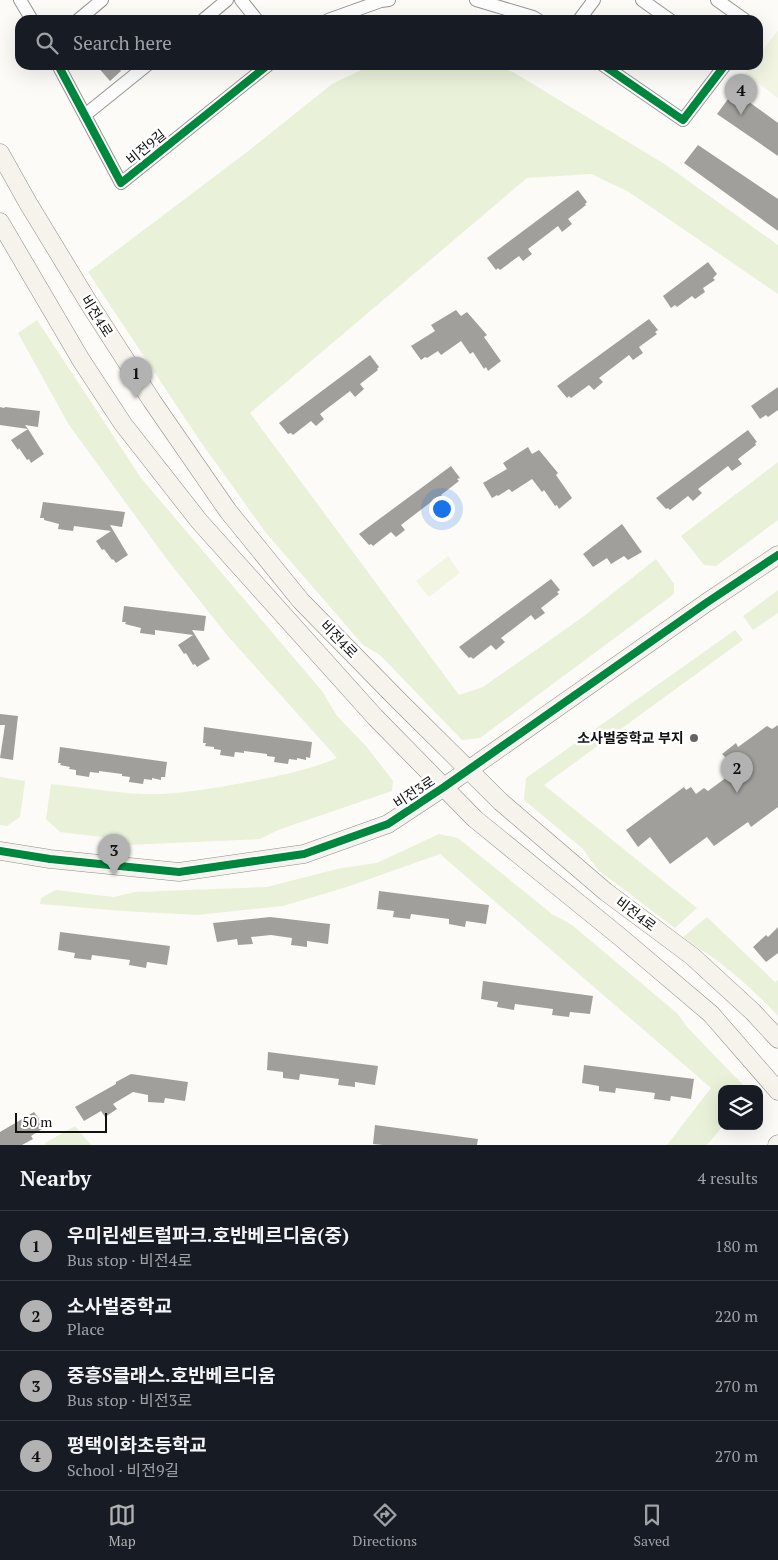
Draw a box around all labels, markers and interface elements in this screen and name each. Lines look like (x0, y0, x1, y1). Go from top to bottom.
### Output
search box (15, 15, 763, 70)
icon: search (33, 29, 61, 57)
text: Search here (73, 30, 172, 55)
pin: 4 (725, 74, 757, 115)
street label: 비전9길 (122, 125, 170, 169)
street label: 비전4로 (77, 291, 118, 340)
pin: 1 (120, 357, 152, 398)
your location (429, 496, 455, 522)
street label: 비전4로 (317, 615, 362, 662)
place label: 소사벌중학교 부지 (577, 728, 684, 747)
marker: 소사벌중학교 부지 (688, 732, 700, 744)
pin: 2 (721, 752, 753, 793)
street label: 비전3로 (389, 771, 438, 812)
pin: 3 (98, 834, 130, 875)
street label: 비전4로 (612, 892, 661, 935)
map controls (718, 1085, 763, 1130)
button: layers (718, 1085, 763, 1130)
scale bar (15, 1110, 108, 1133)
text: 50 m (22, 1112, 52, 1131)
text: Nearby (20, 1164, 91, 1192)
text: 4 results (698, 1167, 758, 1189)
text: 우미린센트럴파크.호반베르디움(중) (67, 1222, 349, 1247)
text: 1 (31, 1235, 41, 1257)
text: 180 m (715, 1235, 758, 1257)
text: Bus stop · 비전4로 (67, 1249, 192, 1271)
text: 소사벌중학교 (67, 1293, 172, 1318)
text: 2 (31, 1305, 41, 1327)
text: 220 m (715, 1305, 758, 1327)
text: Place (67, 1318, 105, 1340)
text: 중흥S클래스.호반베르디움 (67, 1362, 276, 1387)
text: 3 (31, 1375, 41, 1397)
text: 270 m (715, 1375, 758, 1397)
text: Bus stop · 비전3로 (67, 1389, 192, 1411)
text: 평택이화초등학교 (67, 1432, 207, 1457)
text: 4 (31, 1445, 41, 1467)
text: 270 m (715, 1445, 758, 1467)
text: School · 비전9길 (67, 1459, 179, 1481)
tab: Map (108, 1501, 136, 1550)
tab: Directions (353, 1501, 417, 1550)
tab: Saved (634, 1501, 670, 1550)

